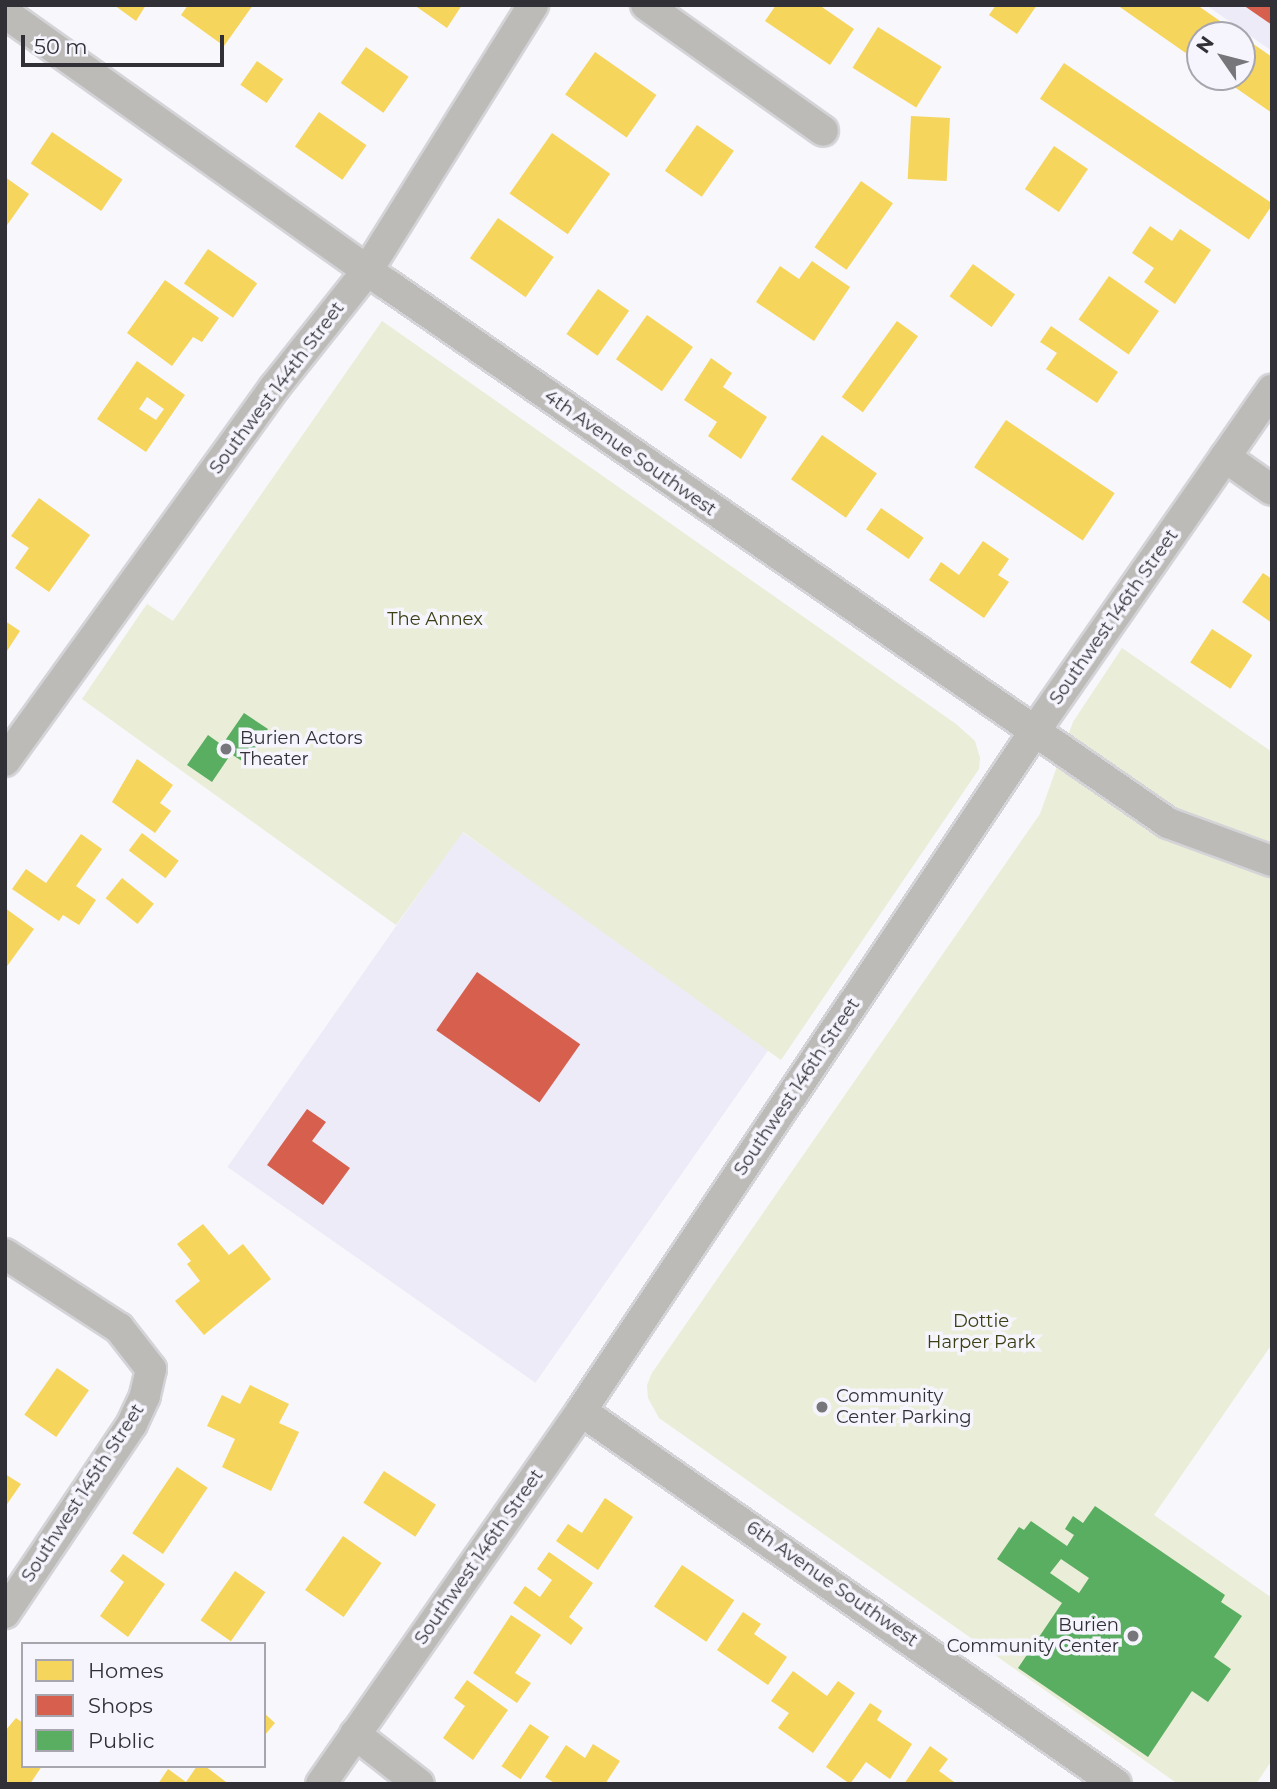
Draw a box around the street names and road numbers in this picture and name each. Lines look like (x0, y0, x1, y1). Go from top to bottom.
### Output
street label: Southwest 144th Street (205, 298, 349, 478)
street label: 4th Avenue Southwest (540, 385, 720, 521)
street label: Southwest 146th Street (1045, 525, 1183, 709)
street label: Southwest 146th Street (730, 994, 864, 1180)
street label: Southwest 145th Street (17, 1400, 149, 1586)
street label: Southwest 146th Street (410, 1465, 548, 1649)
street label: 6th Avenue Southwest (742, 1517, 922, 1651)

